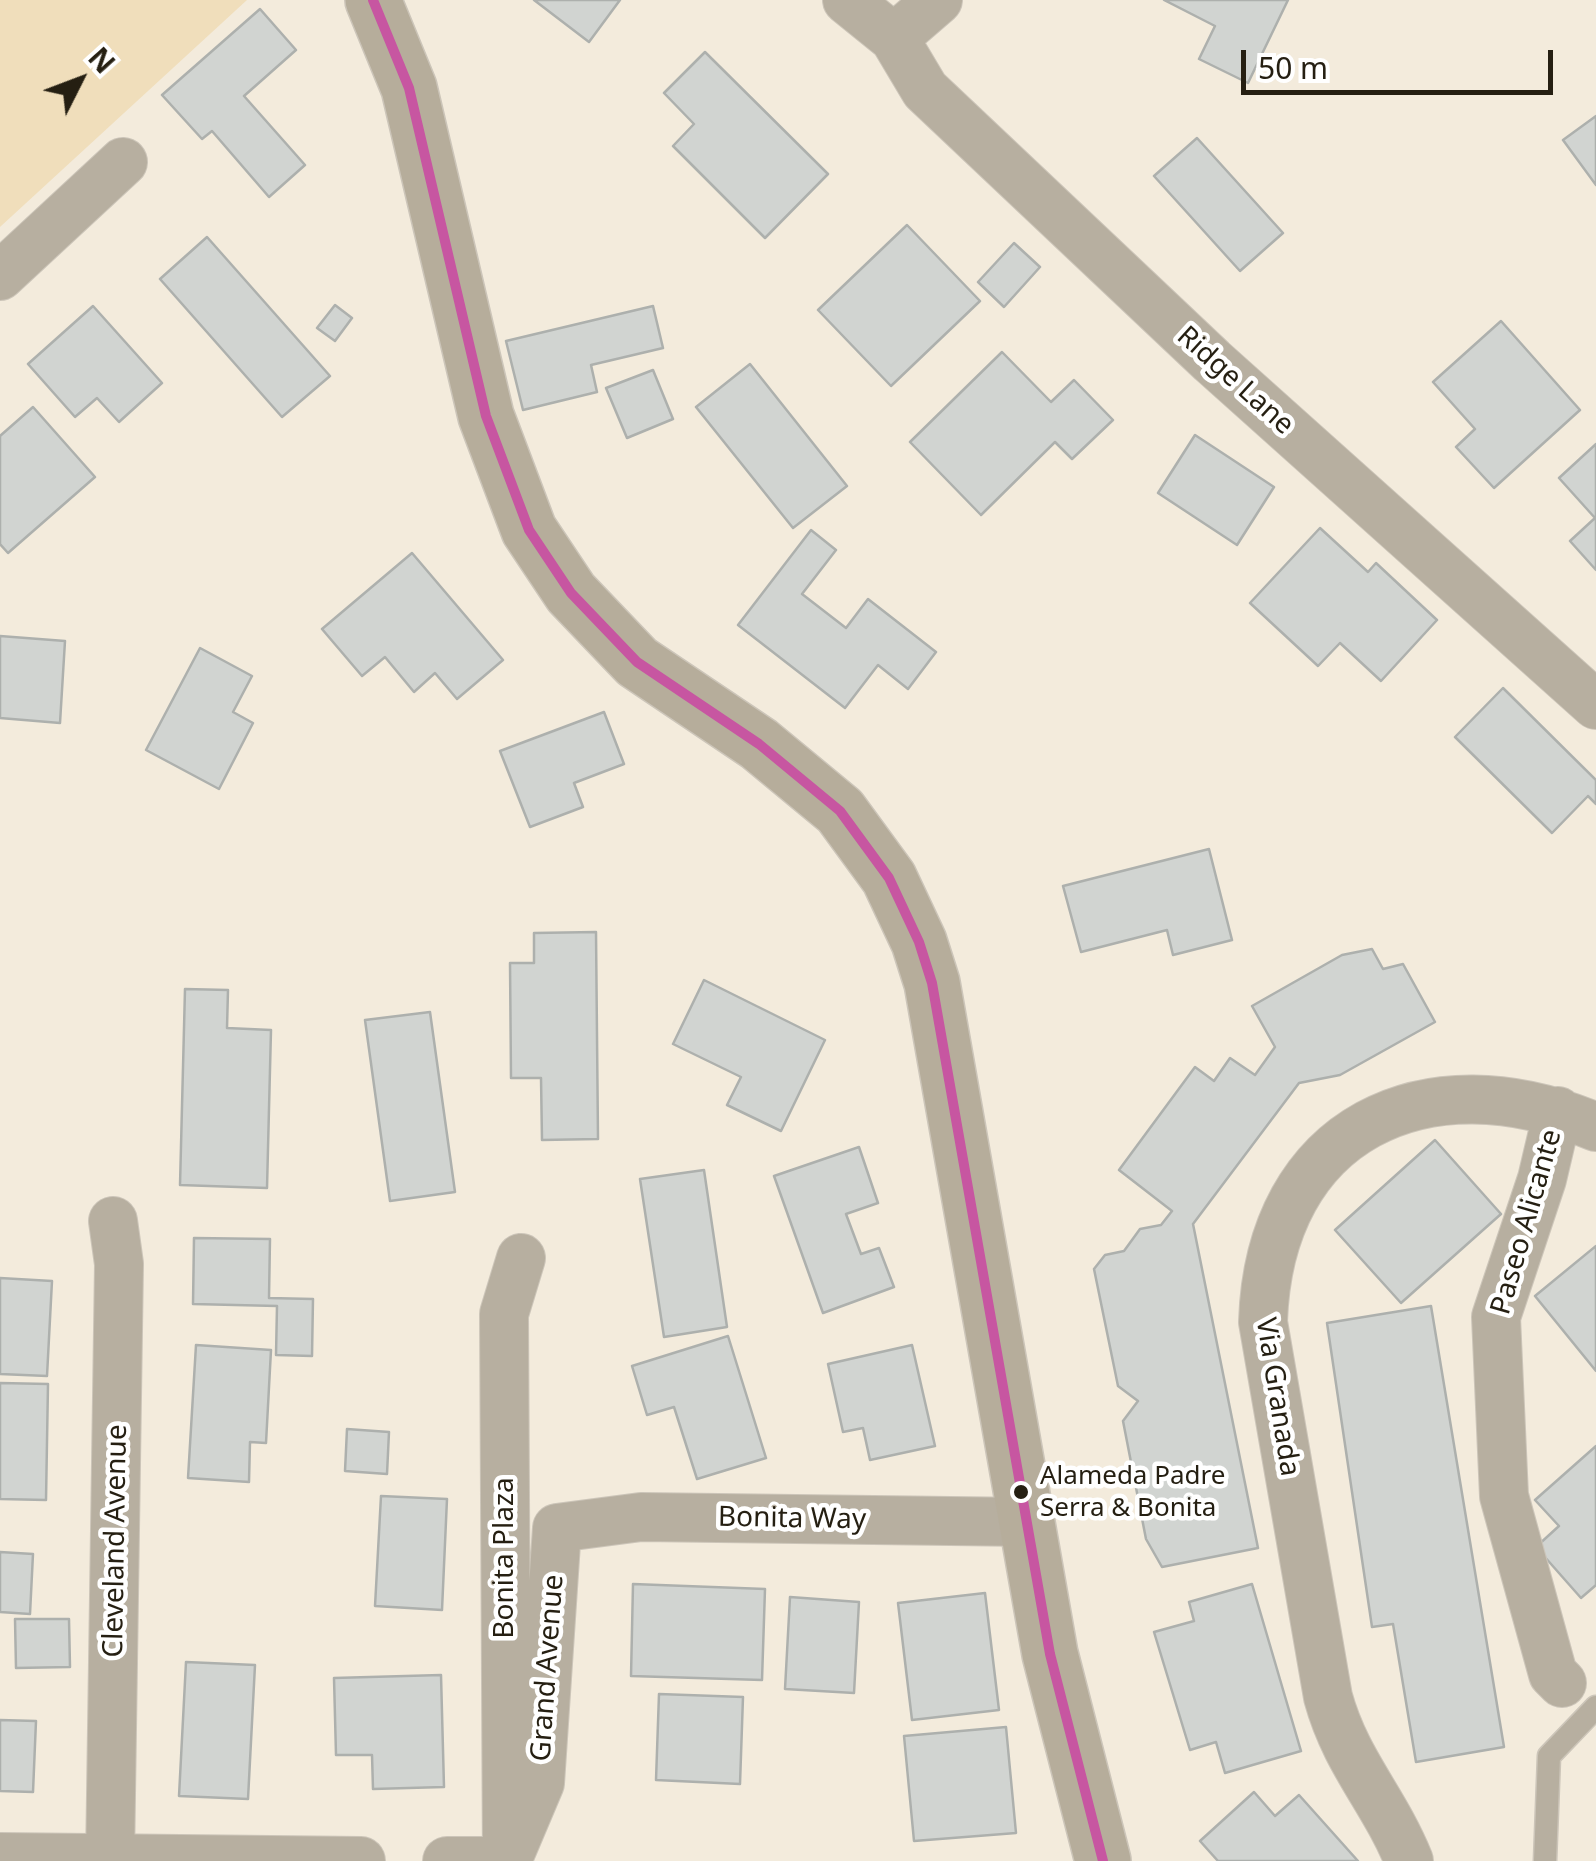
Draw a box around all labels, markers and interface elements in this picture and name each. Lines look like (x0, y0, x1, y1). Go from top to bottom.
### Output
north arrow (30, 30, 130, 130)
scale bar (1246, 30, 1558, 92)
text: N (81, 39, 124, 81)
text: 50 m (1258, 47, 1328, 88)
street label: Ridge Lane (1170, 320, 1300, 442)
street label: Paseo Alicante (1485, 1126, 1569, 1318)
street label: Via Granada (1248, 1315, 1306, 1479)
street label: Cleveland Avenue (97, 1424, 135, 1658)
place label: Alameda Padre Serra & Bonita (1040, 1461, 1225, 1522)
street label: Bonita Plaza (488, 1477, 522, 1639)
marker: Alameda Padre Serra & Bonita (1011, 1482, 1031, 1502)
street label: Bonita Way (718, 1501, 866, 1537)
street label: Grand Avenue (525, 1573, 571, 1763)

